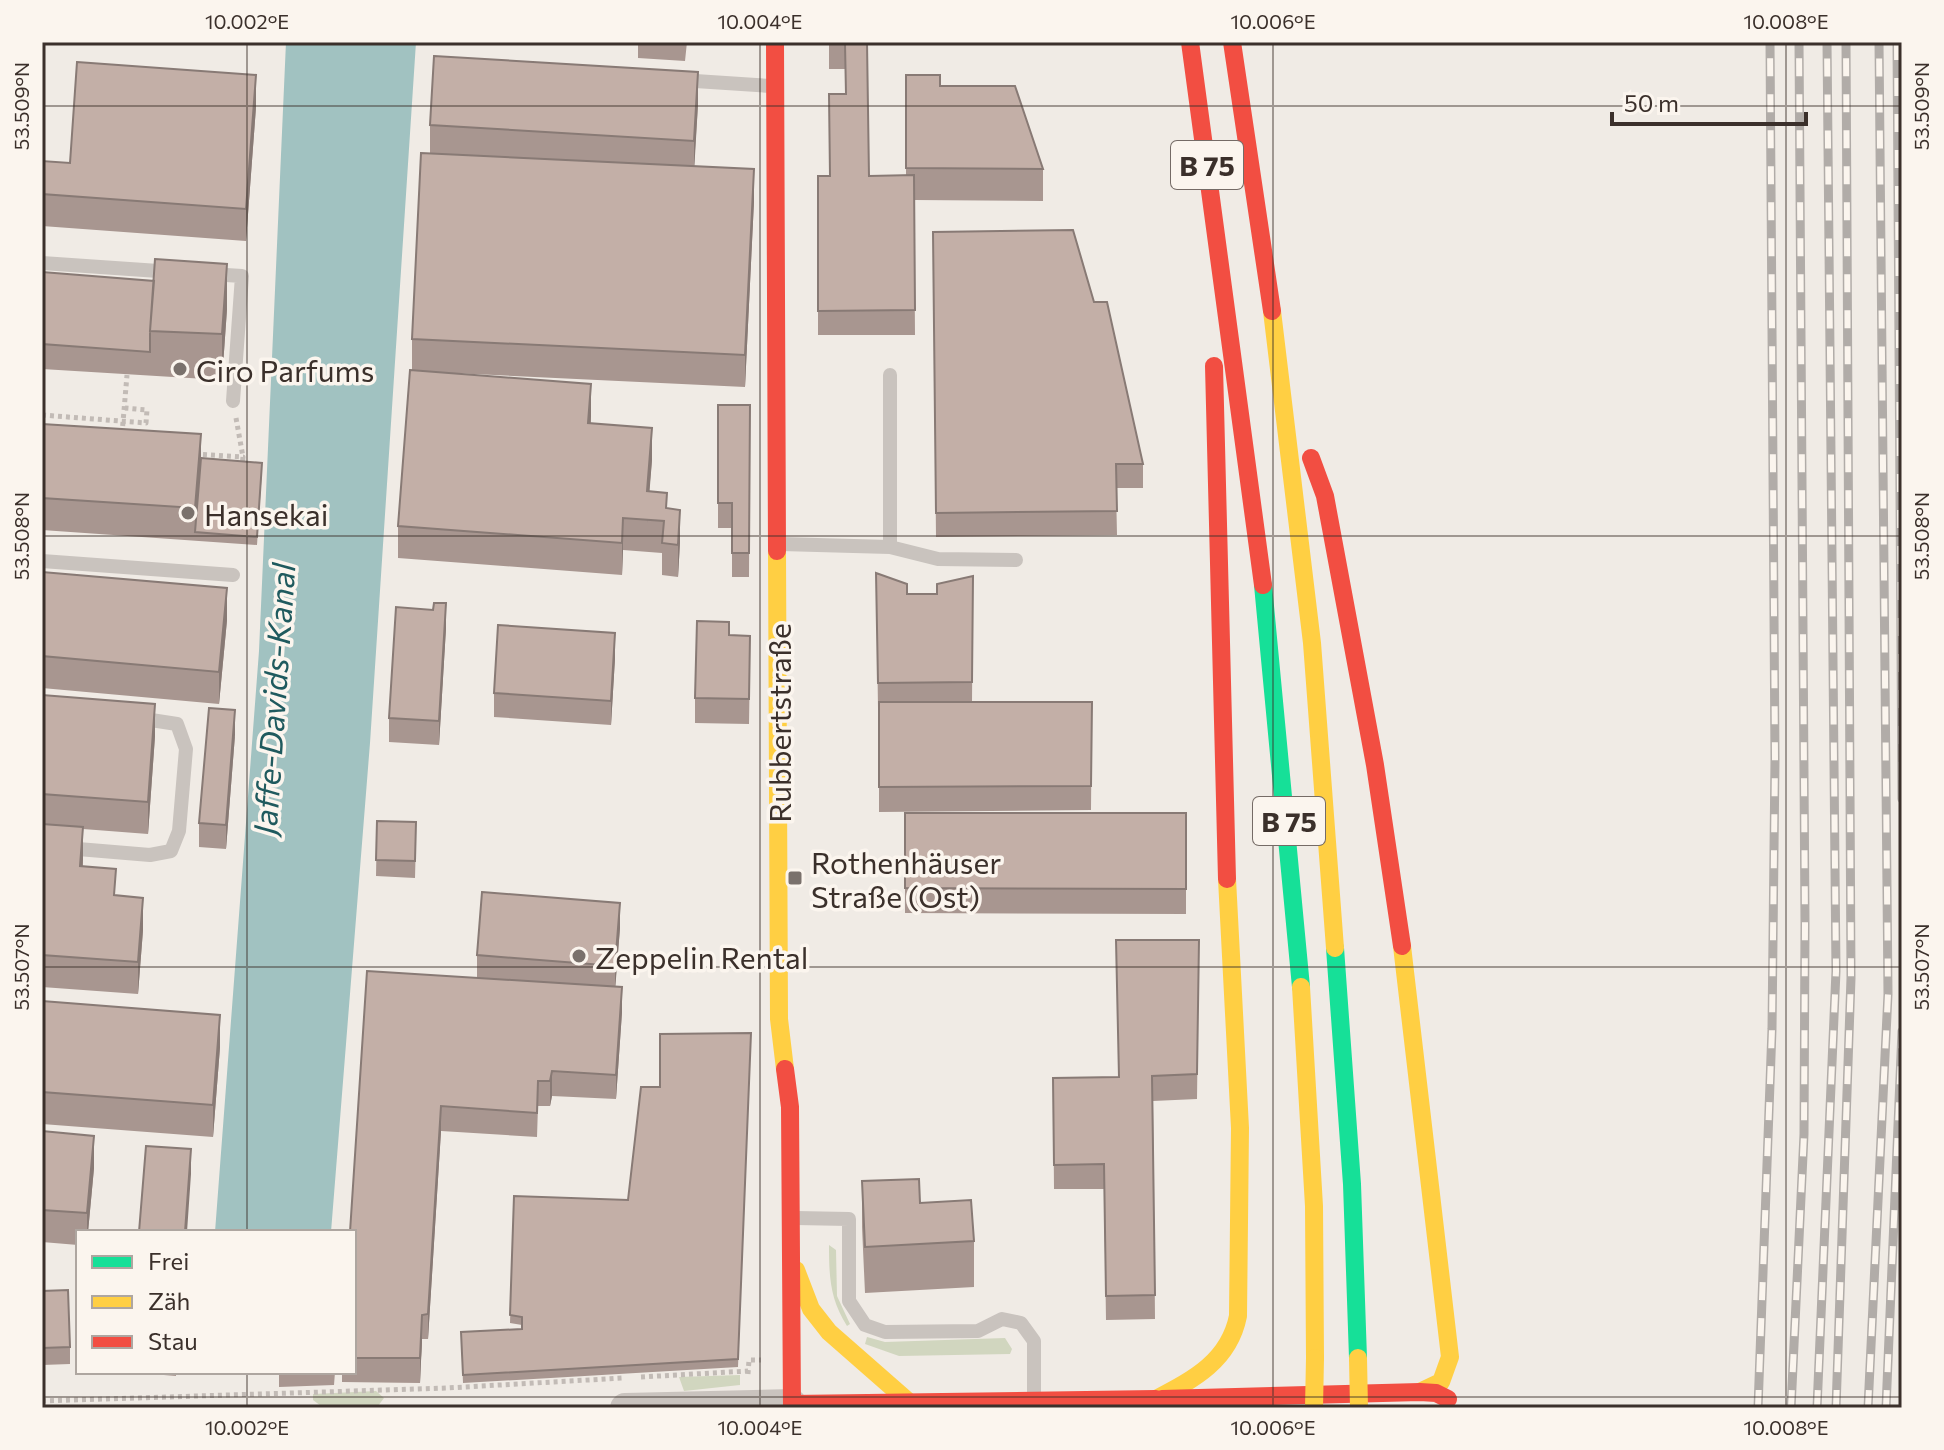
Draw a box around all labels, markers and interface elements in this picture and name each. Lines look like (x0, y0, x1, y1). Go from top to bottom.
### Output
text: 10.002°E (205, 9, 289, 33)
text: 10.004°E (718, 9, 802, 33)
text: 10.006°E (1230, 9, 1316, 33)
text: 10.008°E (1743, 9, 1829, 33)
text: 53.509°N (9, 62, 33, 150)
text: 53.509°N (1909, 62, 1933, 150)
scale bar (1612, 76, 1806, 126)
text: 50 m (1624, 88, 1679, 117)
road number: B 75 (1171, 141, 1243, 189)
place label: Ciro Parfums (196, 351, 374, 388)
marker: Ciro Parfums (171, 360, 189, 378)
text: 53.508°N (9, 492, 33, 580)
text: 53.508°N (1909, 492, 1933, 580)
place label: Hansekai (204, 495, 329, 532)
marker: Hansekai (179, 504, 197, 522)
water label: Jaffe-Davids-Kanal (243, 561, 303, 839)
street label: Rubbertstraße (760, 623, 797, 823)
road number: B 75 (1253, 797, 1325, 845)
place label: Rothenhäuser Straße (Ost) (811, 843, 1001, 914)
marker: Rothenhäuser Straße (Ost) (786, 869, 804, 887)
text: 53.507°N (9, 924, 33, 1010)
text: 53.507°N (1909, 924, 1933, 1010)
place label: Zeppelin Rental (595, 938, 808, 975)
marker: Zeppelin Rental (570, 947, 588, 965)
legend (76, 1230, 356, 1374)
text: Frei (148, 1246, 189, 1275)
text: Zäh (148, 1286, 190, 1315)
text: Stau (148, 1326, 198, 1355)
text: 10.002°E (205, 1415, 289, 1439)
text: 10.004°E (718, 1415, 802, 1439)
text: 10.006°E (1230, 1415, 1316, 1439)
text: 10.008°E (1743, 1415, 1829, 1439)

